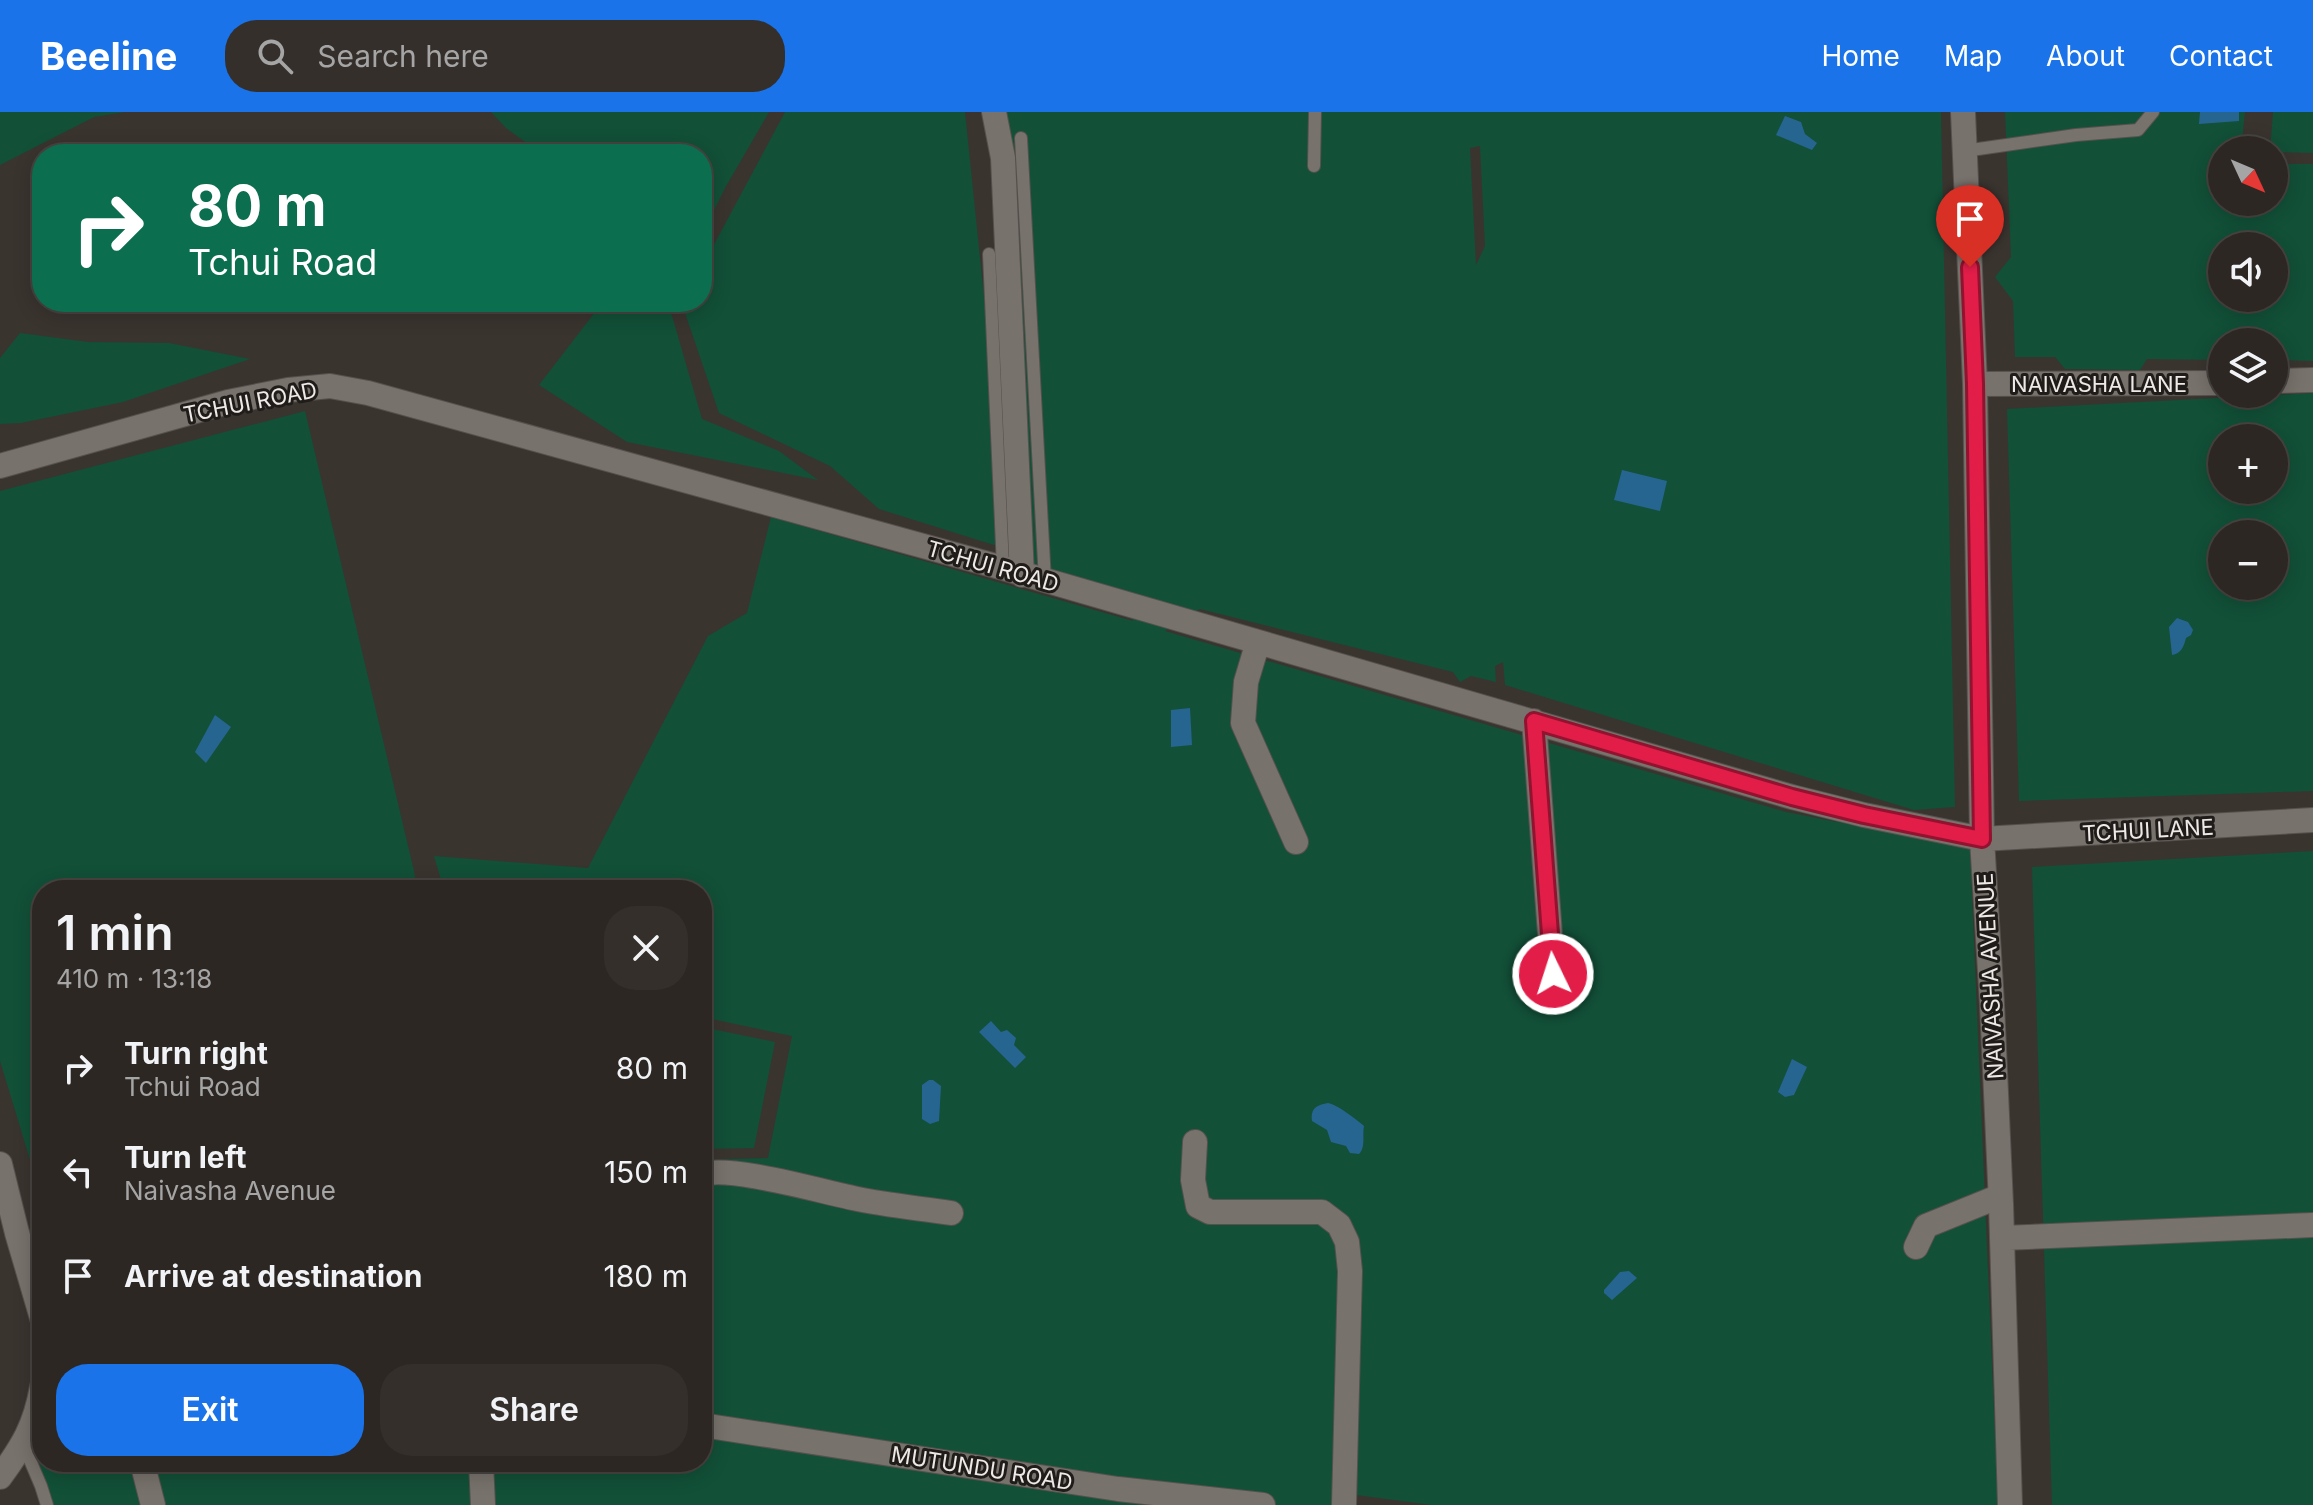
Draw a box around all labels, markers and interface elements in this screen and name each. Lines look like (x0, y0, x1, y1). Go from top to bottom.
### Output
search box (225, 20, 785, 92)
text: Beeline (40, 33, 177, 79)
icon: search (253, 34, 297, 78)
text: Search here (317, 38, 489, 74)
text: Home (1821, 39, 1900, 73)
text: Map (1944, 39, 2002, 73)
text: About (2046, 39, 2125, 73)
text: Contact (2169, 39, 2273, 73)
north arrow (2208, 136, 2288, 216)
map controls (2208, 136, 2288, 600)
text: 80 m (188, 172, 327, 240)
icon: right (56, 176, 160, 280)
pin (1936, 185, 2004, 267)
icon: arrive (1948, 197, 1992, 241)
button: sound (2208, 232, 2288, 312)
text: Tchui Road (188, 240, 377, 284)
button: layers (2208, 328, 2288, 408)
street label: NAIVASHA LANE (2011, 371, 2187, 397)
street label: TCHUI ROAD (181, 376, 319, 428)
button: + (2208, 424, 2288, 504)
button: − (2208, 520, 2288, 600)
street label: TCHUI ROAD (924, 535, 1062, 597)
street label: TCHUI LANE (2081, 814, 2215, 846)
street label: NAIVASHA AVENUE (1972, 872, 2008, 1080)
text: 1 min (56, 903, 174, 962)
button: close (604, 906, 688, 990)
position arrow (1511, 932, 1595, 1016)
text: 410 m · 13:18 (56, 963, 212, 994)
text: Turn right (124, 1035, 268, 1071)
icon: right (56, 1046, 100, 1090)
text: 80 m (616, 1050, 688, 1086)
text: Tchui Road (124, 1071, 261, 1102)
text: Turn left (124, 1139, 246, 1175)
icon: left (56, 1150, 100, 1194)
text: 150 m (604, 1154, 688, 1190)
text: Naivasha Avenue (124, 1175, 336, 1206)
icon: arrive (56, 1254, 100, 1298)
text: Arrive at destination (124, 1258, 422, 1294)
text: 180 m (604, 1258, 688, 1294)
button: Exit (56, 1364, 364, 1456)
button: Share (380, 1364, 688, 1456)
street label: MUTUNDU ROAD (890, 1441, 1074, 1495)

